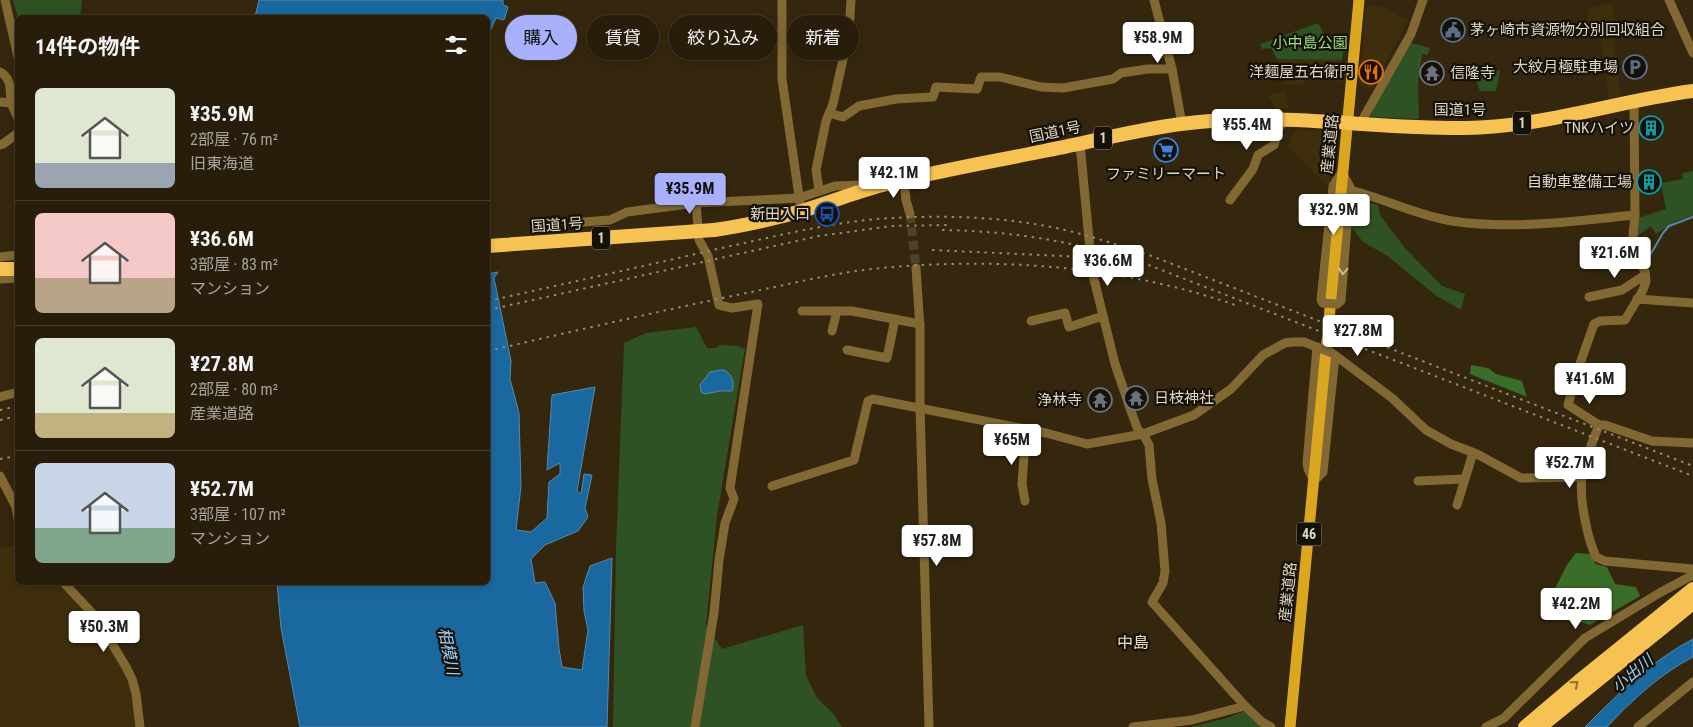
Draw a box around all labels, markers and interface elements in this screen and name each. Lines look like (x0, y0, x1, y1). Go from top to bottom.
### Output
chip: 購入 (505, 15, 577, 60)
chip: 賃貸 (587, 15, 659, 60)
chip: 絞り込み (669, 15, 777, 60)
chip: 新着 (787, 15, 859, 60)
public building icon: 茅ヶ崎市資源物分別回収組合 (1440, 17, 1466, 43)
place label: 茅ヶ崎市資源物分別回収組合 (1470, 21, 1665, 39)
pin: ¥58.9M (1117, 22, 1199, 64)
text: ¥58.9M (1134, 28, 1182, 47)
icon: filters (442, 31, 470, 59)
park label: 小中島公園 (1272, 34, 1348, 52)
text: 14件の物件 (35, 35, 140, 59)
parking icon: 大紋月極駐車場 (1622, 54, 1648, 80)
place label: 大紋月極駐車場 (1513, 58, 1618, 76)
restaurant icon: 洋麺屋五右衛門 (1358, 59, 1384, 85)
temple icon: 信隆寺 (1419, 60, 1445, 86)
place label: 洋麺屋五右衛門 (1249, 63, 1354, 81)
place label: 信隆寺 (1450, 64, 1495, 82)
street label: 国道1号 (1434, 101, 1486, 119)
text: ¥35.9M (190, 102, 254, 126)
icon: home (75, 108, 135, 168)
pin: ¥55.4M (1206, 108, 1288, 151)
road number: 1 (1513, 112, 1531, 134)
street label: 産業道路 (1318, 113, 1342, 175)
text: ¥55.4M (1223, 115, 1271, 134)
building icon: TNKハイツ (1638, 115, 1664, 141)
street label: 国道1号 (1027, 118, 1083, 146)
place label: TNKハイツ (1564, 119, 1634, 137)
road number: 1 (1094, 126, 1112, 150)
text: 2部屋 · 76 m² (190, 130, 278, 149)
supermarket icon: ファミリーマート (1153, 137, 1179, 163)
text: 旧東海道 (190, 154, 254, 173)
pin: ¥42.1M (853, 156, 935, 199)
text: ¥42.1M (870, 163, 918, 182)
place label: ファミリーマート (1106, 165, 1226, 183)
building icon: 自動車整備工場 (1636, 169, 1662, 195)
pin: ¥35.9M (649, 172, 731, 215)
place label: 自動車整備工場 (1527, 173, 1632, 191)
text: ¥35.9M (666, 179, 714, 198)
pin: ¥32.9M (1293, 194, 1375, 236)
text: ¥32.9M (1310, 200, 1358, 219)
bus stop icon: 新田入口 (814, 201, 840, 227)
place label: 新田入口 (750, 205, 810, 223)
street label: 国道1号 (530, 214, 584, 236)
text: ¥36.6M (190, 227, 254, 251)
road number: 1 (592, 227, 610, 250)
icon: home (75, 233, 135, 293)
pin: ¥21.6M (1574, 236, 1656, 279)
text: ¥21.6M (1591, 243, 1639, 262)
pin: ¥36.6M (1067, 244, 1149, 287)
text: ¥36.6M (1084, 251, 1132, 270)
text: 3部屋 · 83 m² (190, 255, 278, 274)
one-way arrow (1338, 267, 1349, 275)
text: マンション (190, 279, 270, 298)
pin: ¥27.8M (1317, 314, 1399, 357)
text: ¥27.8M (1334, 321, 1382, 340)
text: ¥27.8M (190, 352, 254, 376)
icon: home (75, 358, 135, 418)
pin: ¥41.6M (1549, 362, 1631, 405)
text: ¥41.6M (1566, 369, 1614, 388)
text: 2部屋 · 80 m² (190, 380, 278, 399)
temple icon: 日枝神社 (1123, 385, 1149, 411)
temple icon: 浄林寺 (1087, 387, 1113, 413)
place label: 日枝神社 (1154, 389, 1214, 407)
place label: 浄林寺 (1037, 391, 1082, 409)
text: 産業道路 (190, 404, 254, 423)
pin: ¥65M (982, 424, 1042, 466)
text: ¥65M (994, 430, 1030, 449)
pin: ¥52.7M (1529, 446, 1611, 489)
text: ¥52.7M (1546, 453, 1594, 472)
text: ¥52.7M (190, 477, 254, 501)
icon: home (75, 483, 135, 543)
text: 3部屋 · 107 m² (190, 505, 286, 524)
road number: 46 (1296, 522, 1322, 546)
pin: ¥57.8M (896, 524, 978, 567)
text: マンション (190, 529, 270, 548)
text: ¥57.8M (913, 531, 961, 550)
street label: 産業道路 (1276, 561, 1300, 623)
pin: ¥42.2M (1535, 588, 1617, 630)
text: ¥42.2M (1552, 594, 1600, 613)
pin: ¥50.3M (63, 610, 145, 653)
text: ¥50.3M (80, 617, 128, 636)
water label: 相模川 (434, 626, 463, 679)
district label: 中島 (1117, 633, 1149, 652)
water label: 小出川 (1608, 649, 1658, 696)
one-way arrow (1569, 682, 1578, 690)

